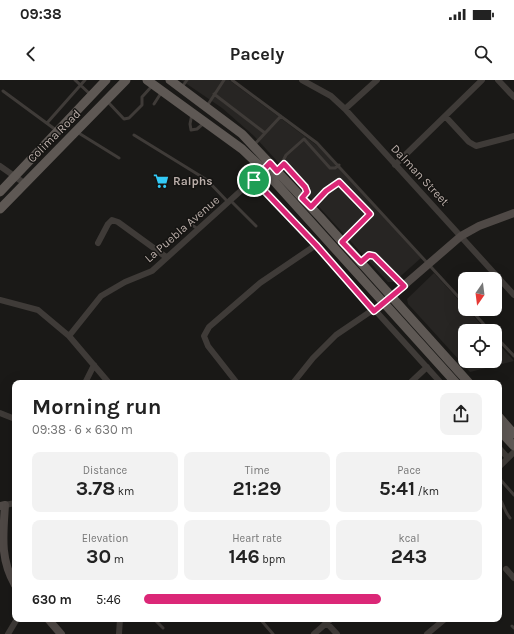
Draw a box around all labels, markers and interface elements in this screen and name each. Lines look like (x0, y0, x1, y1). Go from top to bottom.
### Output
text: 09:38 (20, 5, 62, 23)
icon: back (20, 43, 42, 65)
text: Pacely (230, 43, 284, 65)
icon: search (472, 43, 494, 65)
street label: Colima Road (25, 107, 83, 165)
street label: Dalman Street (388, 141, 452, 209)
pin (237, 163, 271, 197)
icon: arrive (243, 169, 265, 191)
supermarket icon: Ralphs (152, 172, 170, 190)
place label: Ralphs (173, 174, 213, 188)
street label: La Puebla Avenue (142, 193, 222, 265)
north arrow (458, 272, 502, 316)
map controls (458, 272, 502, 368)
button: locate (458, 324, 502, 368)
button: share (440, 393, 482, 435)
text: Morning run (32, 394, 161, 420)
text: 09:38 · 6 × 630 m (32, 422, 133, 437)
text: Distance (83, 464, 127, 477)
text: Time (245, 464, 269, 477)
text: Pace (397, 464, 421, 477)
text: 3.78 (76, 477, 115, 500)
text: 21:29 (233, 477, 281, 500)
text: 5:41 (379, 477, 415, 500)
text: km (115, 485, 134, 498)
text: /km (415, 485, 439, 498)
text: Elevation (82, 532, 128, 545)
text: Heart rate (232, 532, 282, 545)
text: kcal (398, 532, 420, 545)
text: 30 (86, 545, 111, 568)
text: 146 (228, 545, 260, 568)
text: 243 (391, 545, 427, 568)
text: m (111, 553, 124, 566)
text: bpm (260, 553, 286, 566)
text: 630 m (32, 592, 72, 607)
text: 5:46 (96, 592, 121, 607)

